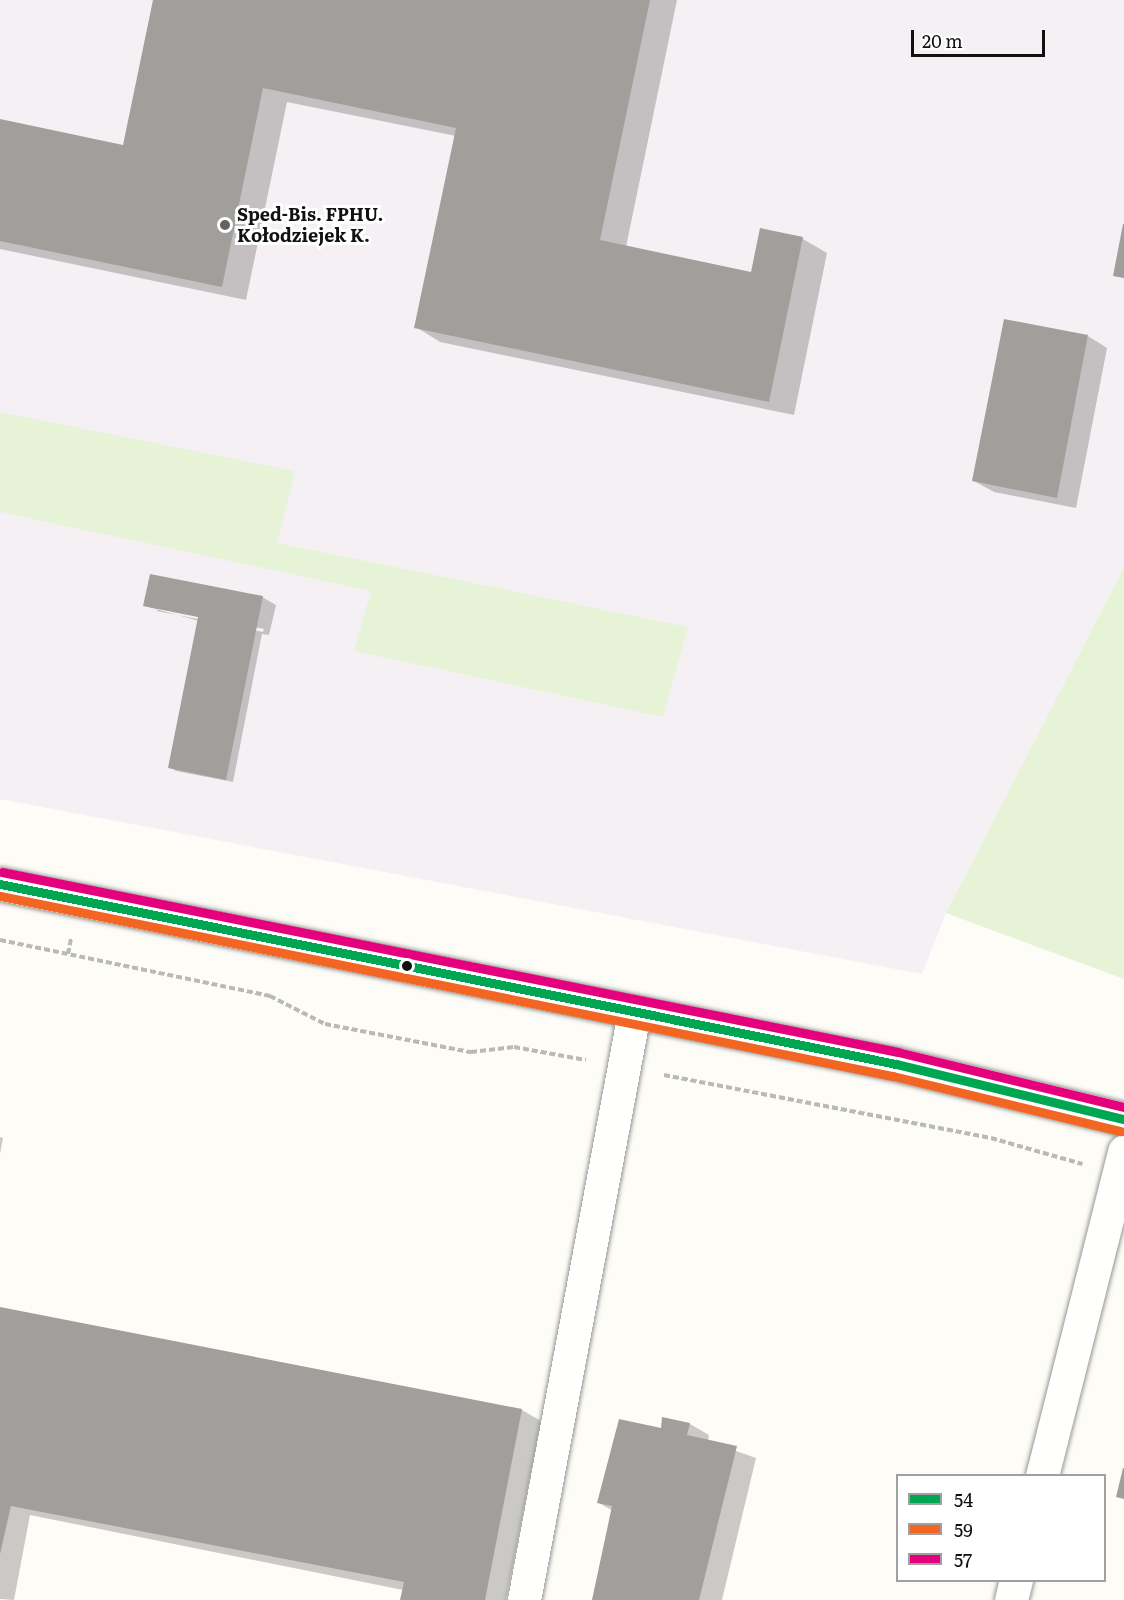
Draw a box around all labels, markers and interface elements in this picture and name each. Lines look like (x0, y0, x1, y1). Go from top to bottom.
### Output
scale bar (914, 18, 1048, 56)
text: 20 m (922, 27, 963, 54)
place label: Sped-Bis. FPHU. Kołodziejek K. (237, 204, 383, 246)
marker: Sped-Bis. FPHU. Kołodziejek K. (218, 218, 232, 232)
unlabelled marker (401, 960, 413, 972)
legend (896, 1474, 1106, 1582)
text: 54 (954, 1486, 973, 1513)
text: 59 (954, 1516, 973, 1543)
text: 57 (954, 1546, 972, 1573)

